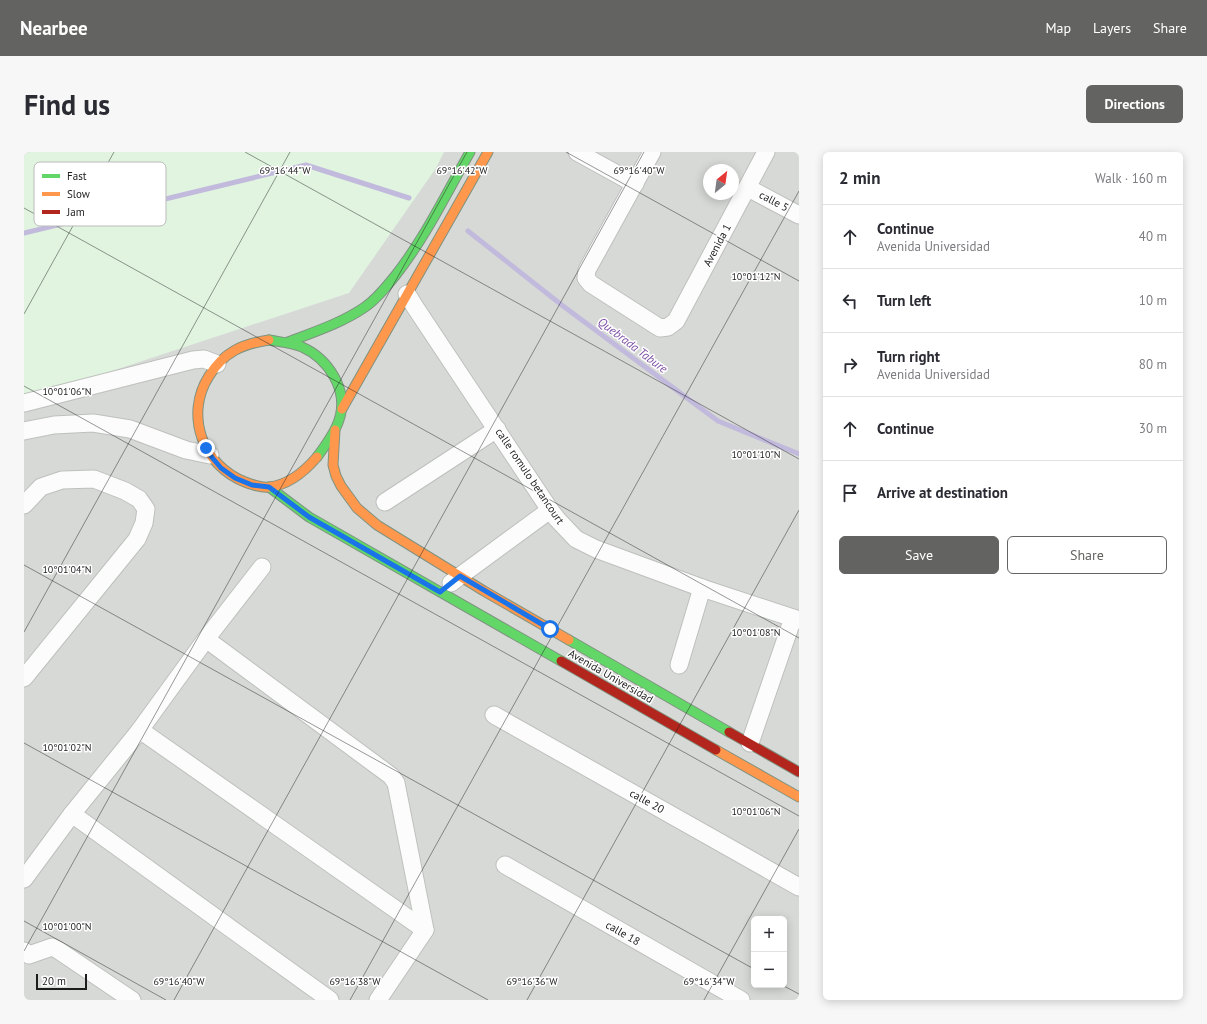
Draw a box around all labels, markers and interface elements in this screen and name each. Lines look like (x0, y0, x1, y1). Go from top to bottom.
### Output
text: Nearbee (20, 16, 88, 40)
text: Map (1045, 19, 1071, 37)
text: Layers (1093, 19, 1131, 37)
text: Share (1153, 19, 1187, 37)
button: Directions (1086, 85, 1183, 123)
text: Find us (24, 86, 110, 123)
legend (34, 162, 166, 226)
text: 69°16'44"W (259, 164, 311, 177)
text: 69°16'42"W (436, 164, 488, 177)
text: 69°16'40"W (613, 164, 665, 177)
north arrow (703, 164, 739, 200)
text: 2 min (839, 167, 880, 189)
text: Fast (67, 169, 87, 183)
text: Walk · 160 m (1095, 170, 1167, 187)
text: Slow (67, 187, 90, 201)
street label: calle 5 (757, 187, 791, 215)
text: Jam (66, 205, 85, 219)
text: Continue (877, 219, 934, 238)
street label: Avenida 1 (700, 221, 734, 269)
icon: ahead (839, 226, 861, 248)
text: 40 m (1139, 228, 1167, 245)
text: Avenida Universidad (877, 238, 990, 255)
text: 10°01'12"N (731, 270, 781, 283)
icon: left (839, 290, 861, 312)
text: Turn left (877, 291, 931, 310)
text: 10 m (1139, 292, 1167, 309)
water label: Quebrada Tabure (595, 314, 671, 376)
text: Turn right (877, 347, 940, 366)
icon: right (839, 354, 861, 376)
text: 80 m (1139, 356, 1167, 373)
text: Avenida Universidad (877, 366, 990, 383)
text: 10°01'06"N (42, 385, 92, 398)
icon: ahead (839, 418, 861, 440)
text: Continue (877, 419, 934, 438)
text: 30 m (1139, 420, 1167, 437)
street label: calle romulo betancourt (493, 425, 568, 527)
route end (197, 439, 215, 457)
text: 10°01'10"N (731, 448, 781, 461)
icon: arrive (839, 482, 861, 504)
text: Arrive at destination (877, 483, 1008, 502)
button: Save (839, 536, 999, 574)
button: Share (1007, 536, 1167, 574)
text: 10°01'04"N (42, 563, 92, 576)
route start (541, 620, 559, 638)
text: 10°01'08"N (731, 626, 781, 639)
street label: Avenida Universidad (566, 646, 656, 706)
text: 10°01'02"N (42, 741, 92, 754)
street label: calle 20 (627, 786, 667, 816)
text: 10°01'06"N (731, 805, 781, 818)
map controls (751, 916, 787, 988)
button: + (751, 916, 787, 952)
street label: calle 18 (603, 918, 643, 948)
text: 10°01'00"N (42, 920, 92, 933)
button: − (751, 952, 787, 988)
scale bar (36, 972, 87, 991)
text: 20 m (42, 974, 66, 988)
text: 69°16'40"W (153, 975, 205, 988)
text: 69°16'38"W (329, 975, 381, 988)
text: 69°16'36"W (506, 975, 558, 988)
text: 69°16'34"W (683, 975, 735, 988)

